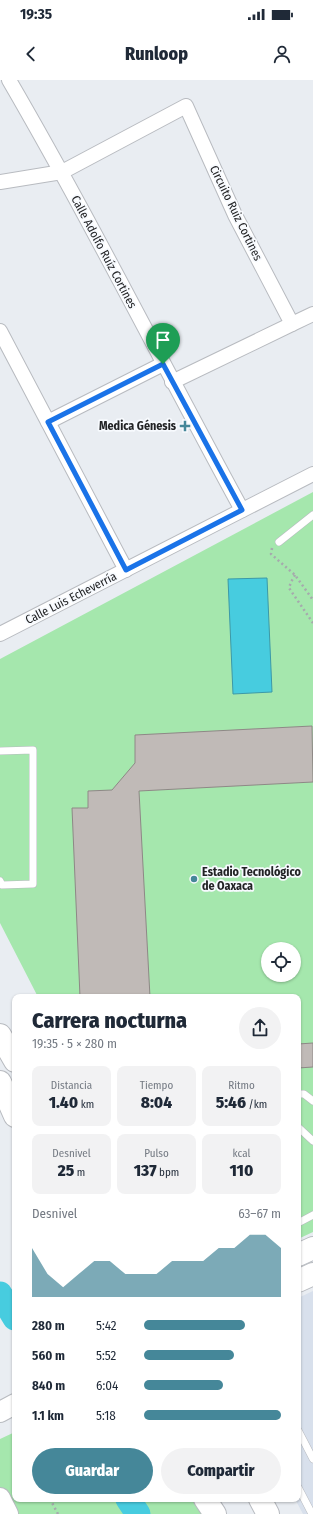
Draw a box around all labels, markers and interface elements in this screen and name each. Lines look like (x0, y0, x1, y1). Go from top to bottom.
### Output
text: 19:35 (20, 5, 52, 23)
icon: back (20, 43, 42, 65)
text: Runloop (125, 43, 188, 65)
icon: person (271, 43, 293, 65)
street label: Circuito Ruiz Cortines (207, 163, 265, 263)
street label: Calle Adolfo Ruíz Cortines (68, 193, 140, 311)
pin (146, 323, 180, 364)
icon: arrive (152, 329, 174, 351)
place label: Medica Génesis (99, 419, 177, 433)
marker: Medica Génesis (179, 420, 191, 432)
street label: Calle Luis Echeverría (23, 569, 119, 627)
place label: Estadio Tecnológico de Oaxaca (202, 865, 301, 893)
marker: Estadio Tecnológico de Oaxaca (189, 874, 199, 884)
map controls (261, 942, 301, 982)
button: locate (261, 942, 301, 982)
text: Carrera nocturna (32, 1007, 187, 1034)
button: share (239, 1007, 281, 1049)
text: 19:35 · 5 × 280 m (32, 1036, 117, 1051)
text: Distancia (51, 1079, 92, 1092)
text: Tiempo (140, 1079, 173, 1092)
text: Ritmo (228, 1079, 255, 1092)
text: 1.40 (49, 1092, 78, 1113)
text: 8:04 (141, 1092, 172, 1113)
text: 5:46 (216, 1092, 246, 1113)
text: km (78, 1098, 94, 1111)
text: /km (246, 1098, 267, 1111)
text: Desnivel (52, 1147, 91, 1160)
text: Pulso (144, 1147, 169, 1160)
text: kcal (233, 1147, 250, 1160)
text: 25 (58, 1160, 74, 1181)
text: 137 (134, 1160, 157, 1181)
text: 110 (230, 1160, 253, 1181)
text: m (74, 1166, 85, 1179)
text: bpm (157, 1166, 179, 1179)
text: Desnivel (32, 1206, 77, 1221)
text: 63–67 m (238, 1206, 281, 1221)
text: 280 m (32, 1318, 65, 1333)
text: 5:42 (96, 1318, 117, 1333)
text: 560 m (32, 1348, 65, 1363)
text: 5:52 (96, 1348, 116, 1363)
text: 840 m (32, 1378, 65, 1393)
text: 6:04 (96, 1378, 118, 1393)
text: 1.1 km (32, 1408, 64, 1423)
text: 5:18 (96, 1408, 116, 1423)
button: Guardar (32, 1448, 153, 1494)
button: Compartir (161, 1448, 281, 1494)

